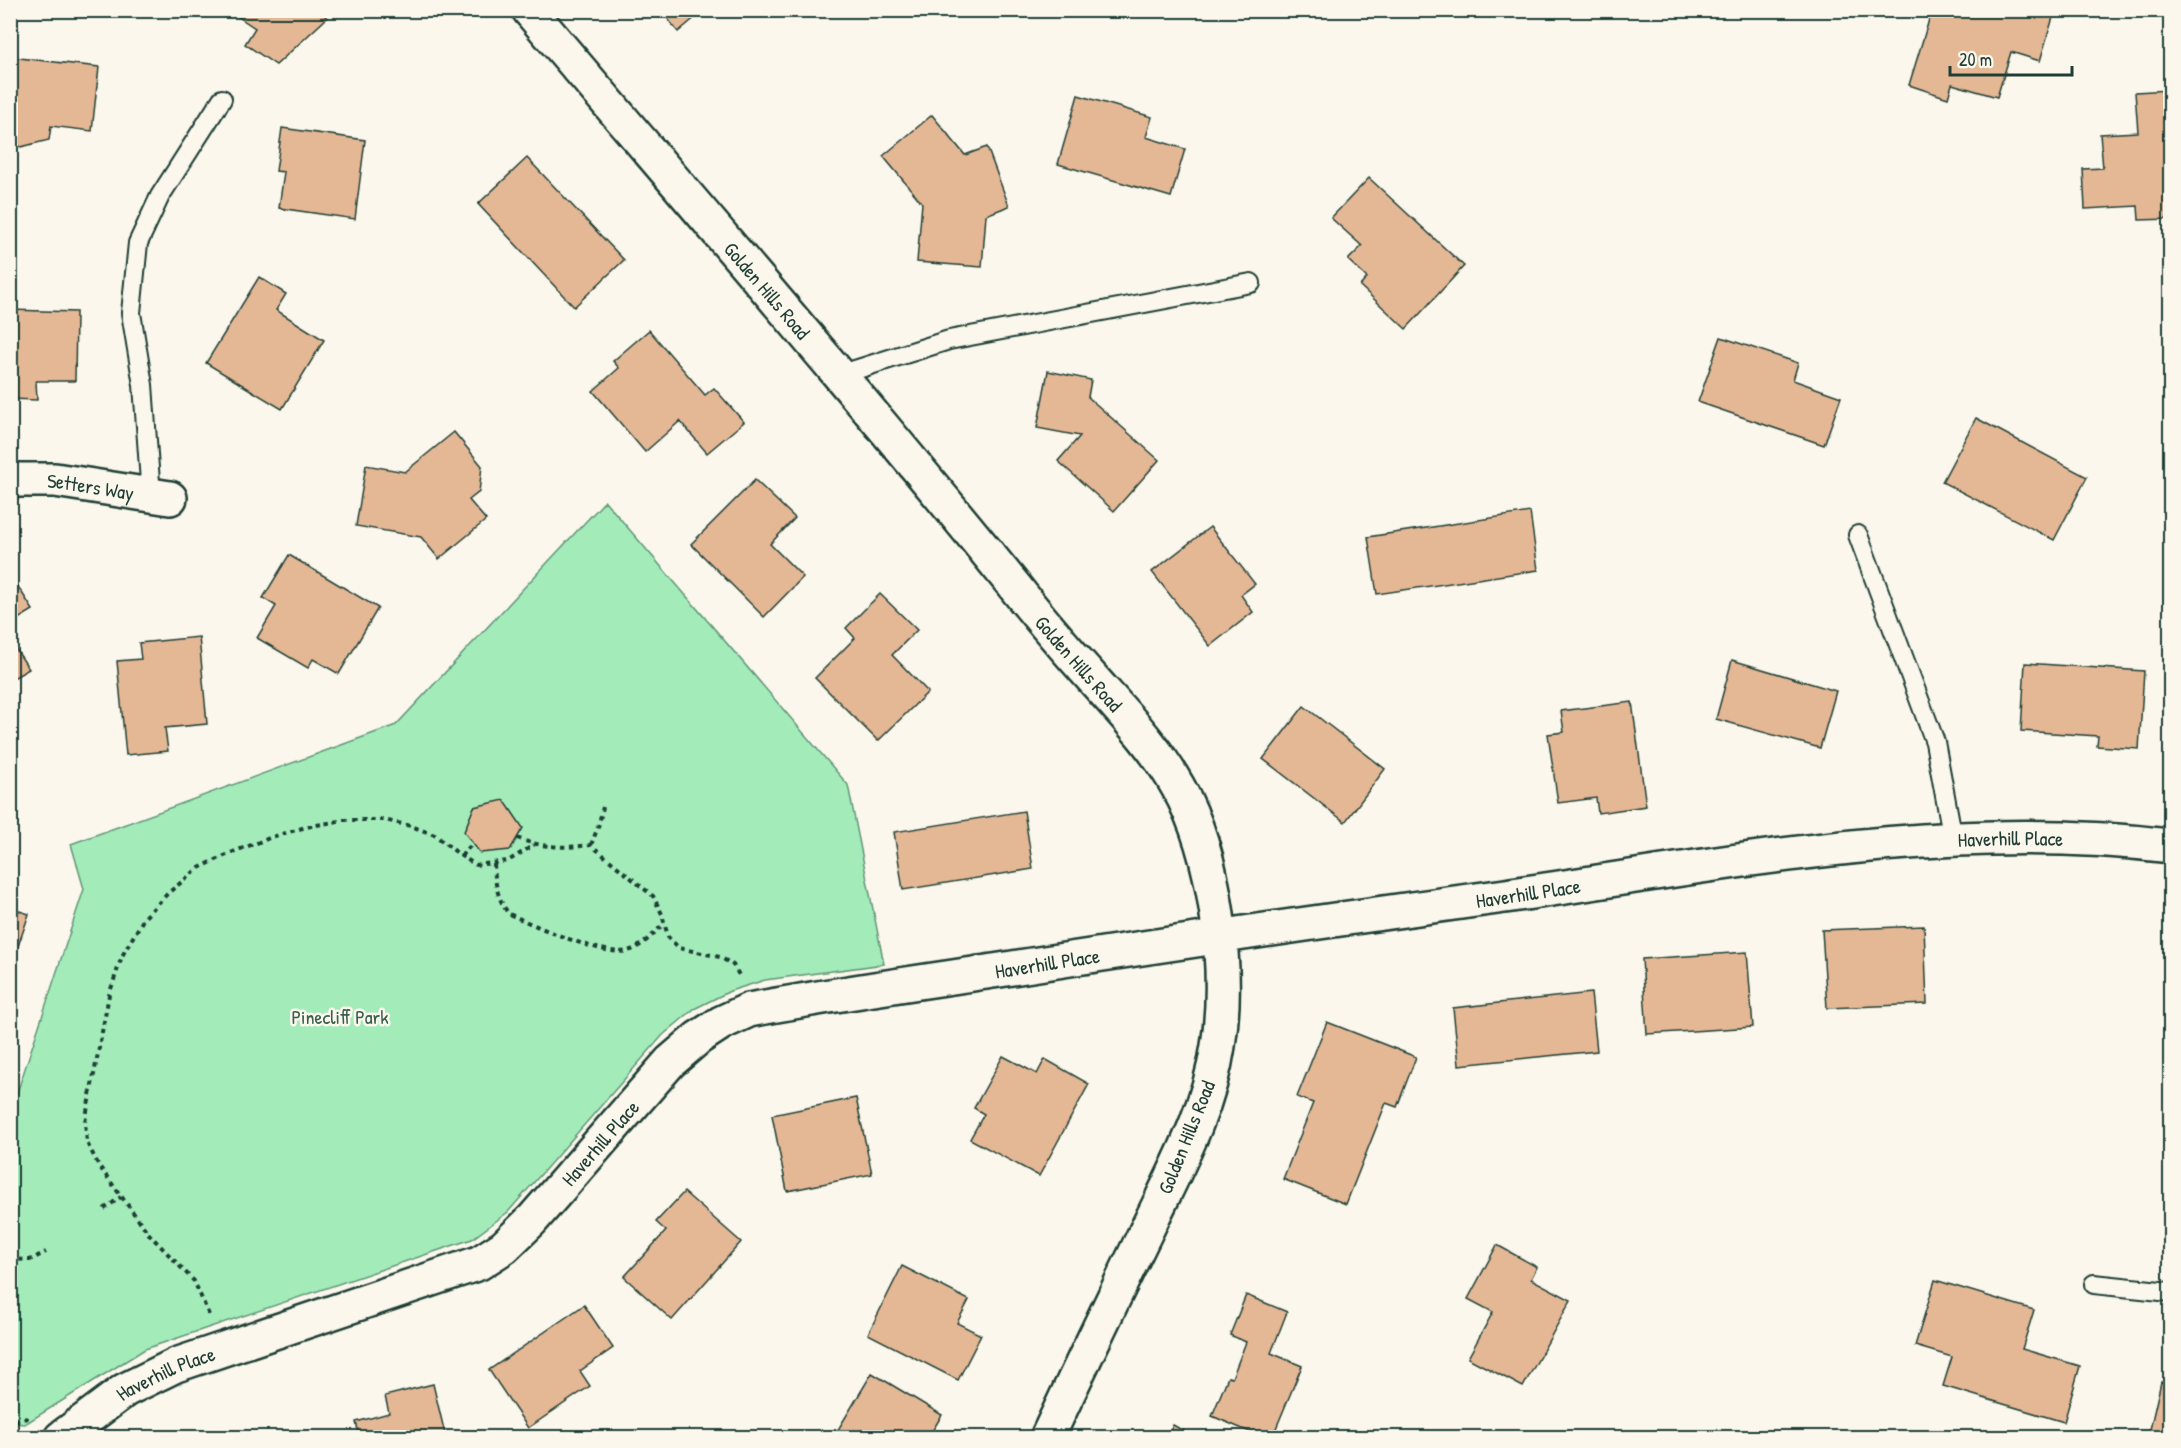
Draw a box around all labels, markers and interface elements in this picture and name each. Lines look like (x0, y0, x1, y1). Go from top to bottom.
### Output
scale bar (1950, 39, 2072, 77)
text: 20 m (1959, 47, 1992, 72)
street label: Golden Hills Road (719, 236, 817, 345)
street label: Setters Way (47, 467, 136, 506)
street label: Golden Hills Road (1030, 609, 1129, 717)
street label: Haverhill Place (1957, 824, 2064, 852)
street label: Haverhill Place (1474, 871, 1582, 913)
street label: Haverhill Place (993, 941, 1101, 984)
park label: Pinecliff Park (291, 1003, 389, 1030)
street label: Golden Hills Road (1151, 1076, 1221, 1198)
street label: Haverhill Place (555, 1094, 645, 1191)
street label: Haverhill Place (110, 1339, 218, 1406)

